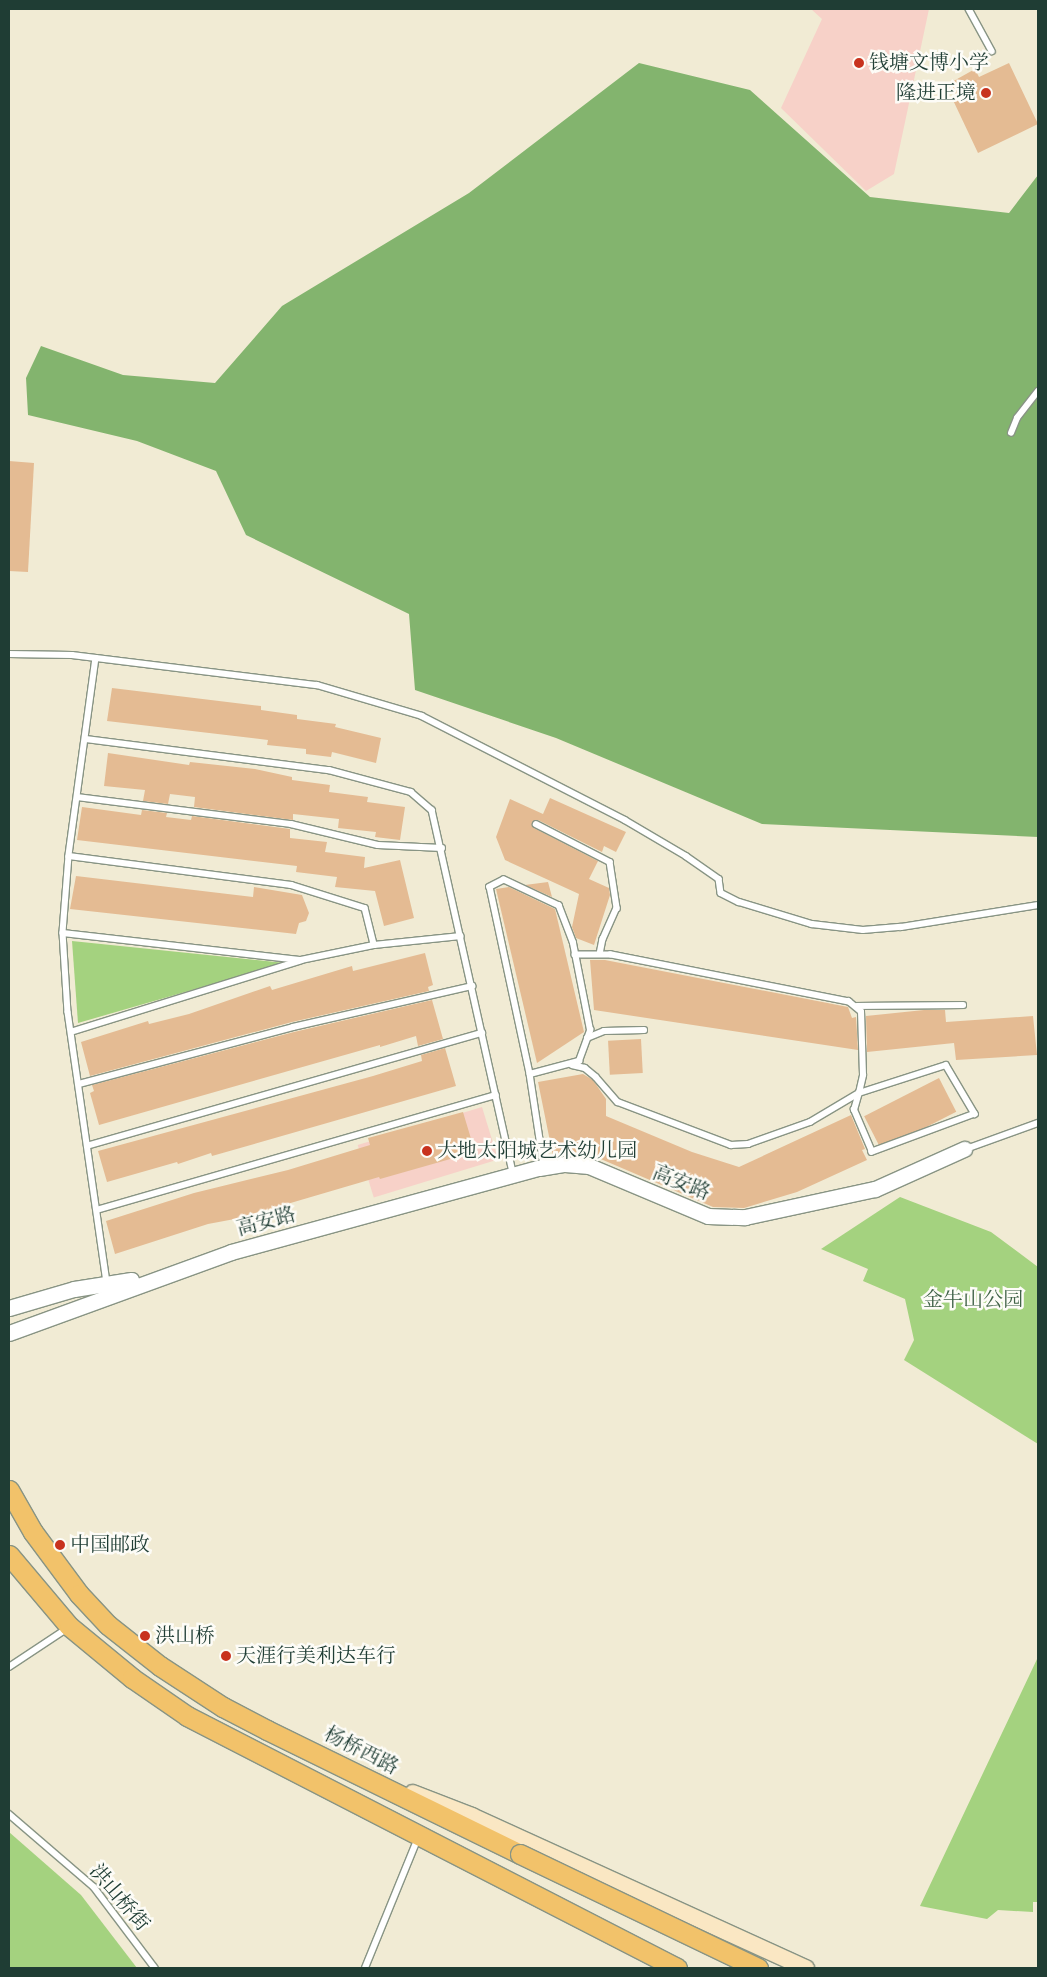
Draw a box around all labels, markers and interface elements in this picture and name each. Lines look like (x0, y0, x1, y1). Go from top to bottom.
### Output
place label: 钱塘文博小学 (869, 51, 989, 75)
marker: 钱塘文博小学 (853, 57, 865, 69)
place label: 隆进正境 (896, 81, 976, 105)
marker: 隆进正境 (980, 87, 992, 99)
place label: 大地太阳城艺术幼儿园 (437, 1139, 637, 1163)
marker: 大地太阳城艺术幼儿园 (421, 1145, 433, 1157)
street label: 高安路 (649, 1161, 713, 1205)
street label: 高安路 (234, 1203, 298, 1241)
park label: 金牛山公园 (923, 1288, 1023, 1312)
place label: 中国邮政 (70, 1533, 150, 1557)
marker: 中国邮政 (54, 1539, 66, 1551)
place label: 洪山桥 (155, 1624, 215, 1648)
marker: 洪山桥 (139, 1630, 151, 1642)
place label: 天涯行美利达车行 (236, 1644, 396, 1668)
marker: 天涯行美利达车行 (220, 1650, 232, 1662)
street label: 杨桥西路 (320, 1722, 402, 1780)
street label: 洪山桥街 (84, 1860, 154, 1936)

